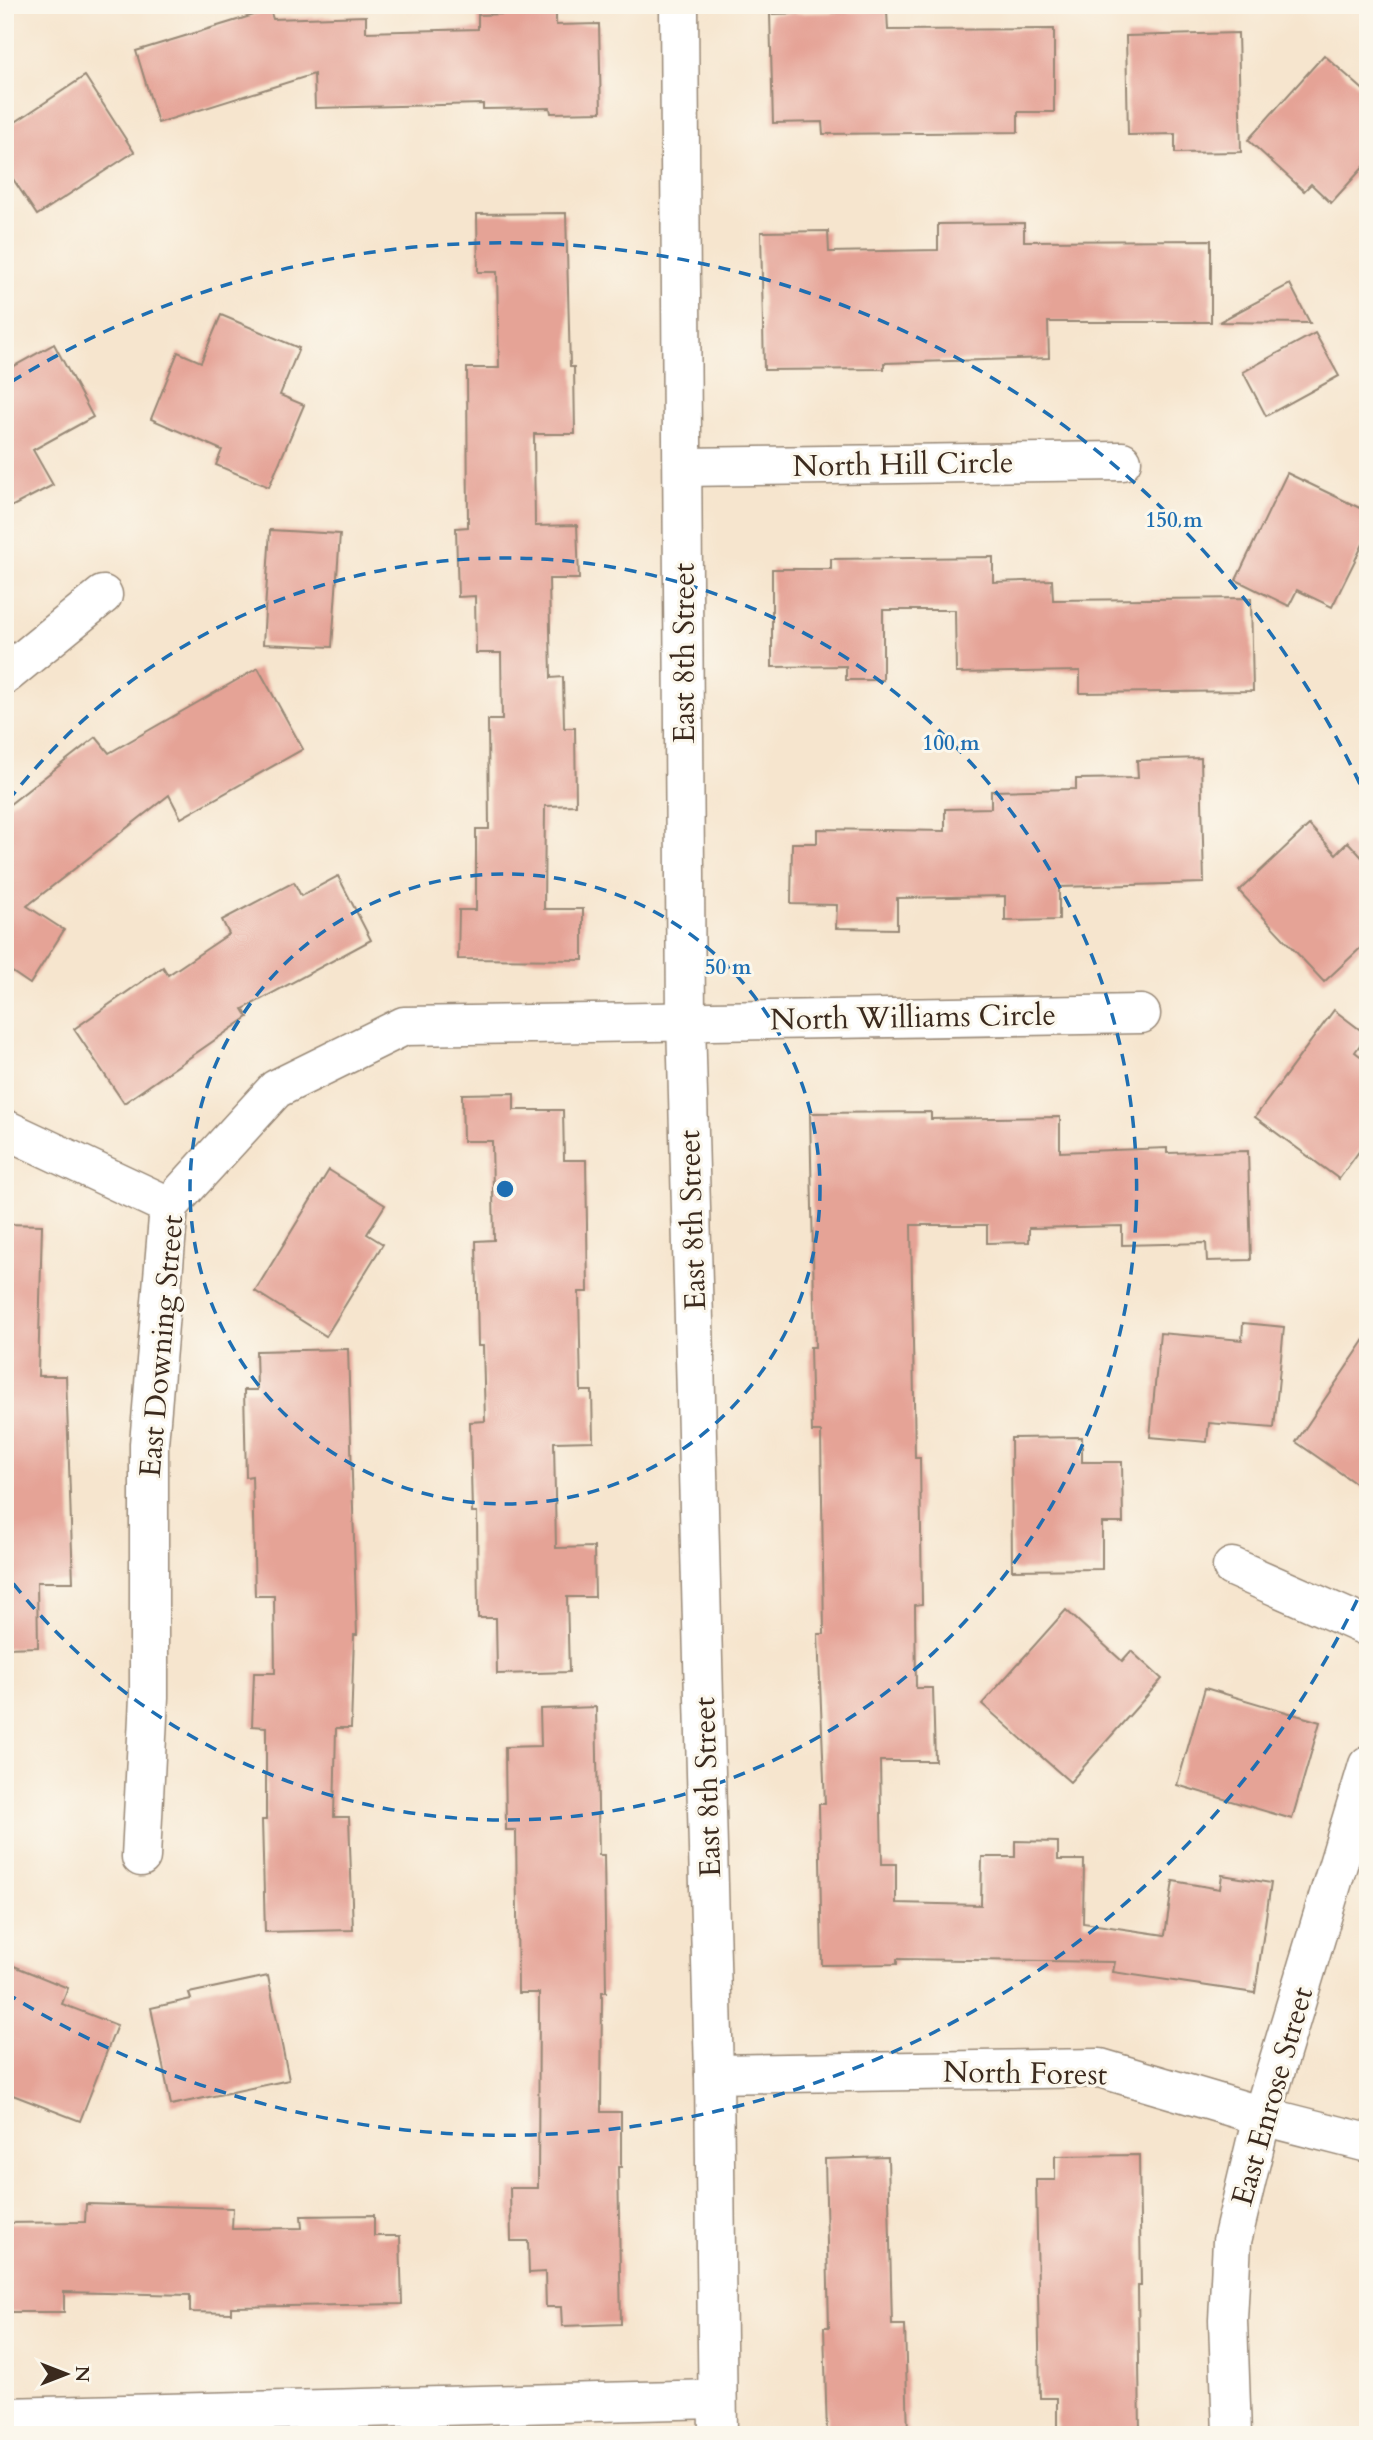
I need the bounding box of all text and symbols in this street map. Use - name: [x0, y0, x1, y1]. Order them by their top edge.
- street label: North Hill Circle: [792, 442, 1014, 487]
- text: 150 m: [1145, 506, 1203, 535]
- street label: East 8th Street: [664, 562, 705, 743]
- text: 100 m: [922, 729, 980, 758]
- text: 50 m: [705, 953, 752, 982]
- street label: North Williams Circle: [770, 995, 1056, 1040]
- street label: East 8th Street: [669, 1129, 716, 1311]
- centre of rings: [493, 1177, 517, 1201]
- street label: East Downing Street: [130, 1213, 193, 1479]
- street label: East 8th Street: [684, 1696, 731, 1878]
- street label: East Enrose Street: [1222, 1982, 1323, 2210]
- street label: North Forest: [943, 2052, 1108, 2095]
- north arrow: [32, 2338, 102, 2408]
- text: N: [69, 2366, 95, 2383]

